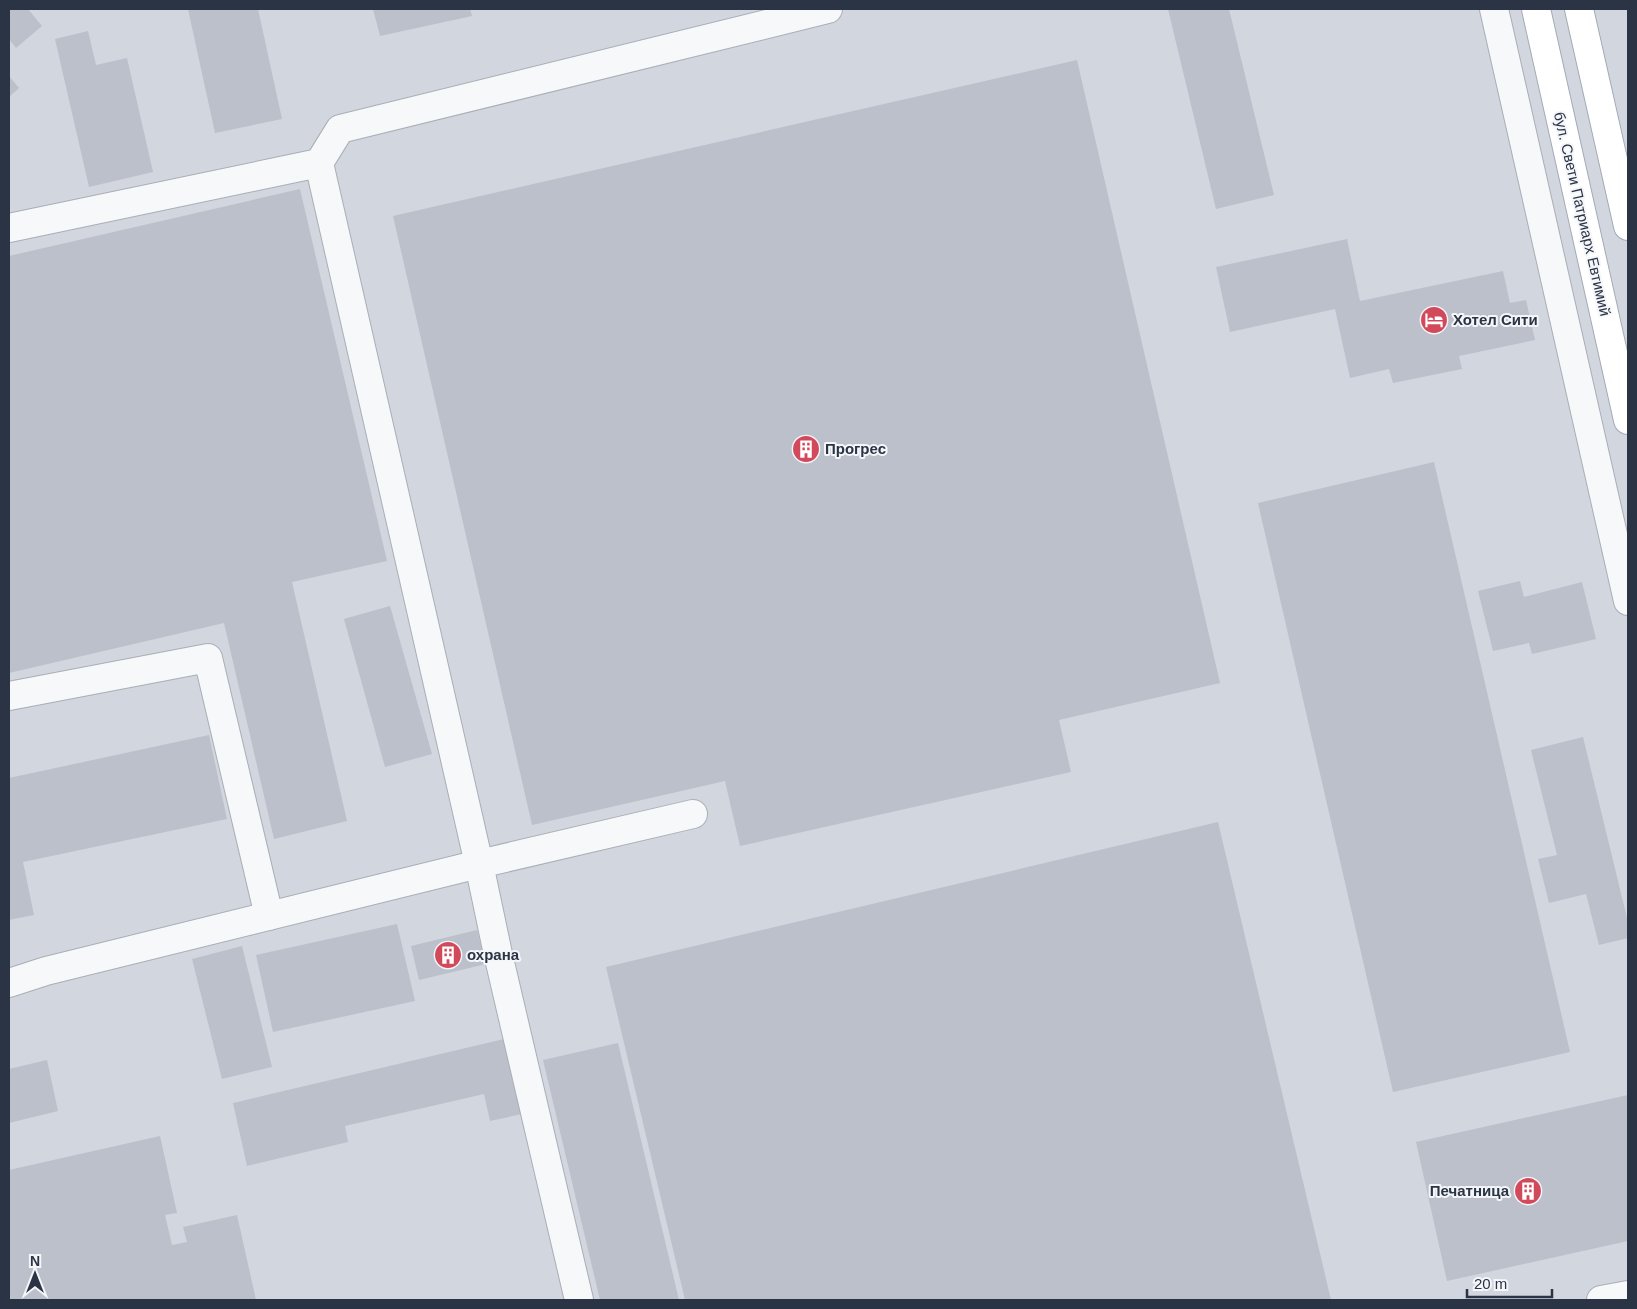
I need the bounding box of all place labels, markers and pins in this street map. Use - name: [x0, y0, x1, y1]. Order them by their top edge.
- hotel icon: Хотел Сити: [1419, 305, 1449, 335]
- place label: Хотел Сити: [1453, 311, 1538, 328]
- building icon: Прогрес: [791, 434, 821, 464]
- place label: Прогрес: [825, 440, 886, 457]
- building icon: охрана: [433, 940, 463, 970]
- place label: охрана: [467, 946, 520, 963]
- building icon: Печатница: [1513, 1176, 1543, 1206]
- place label: Печатница: [1430, 1182, 1510, 1199]

